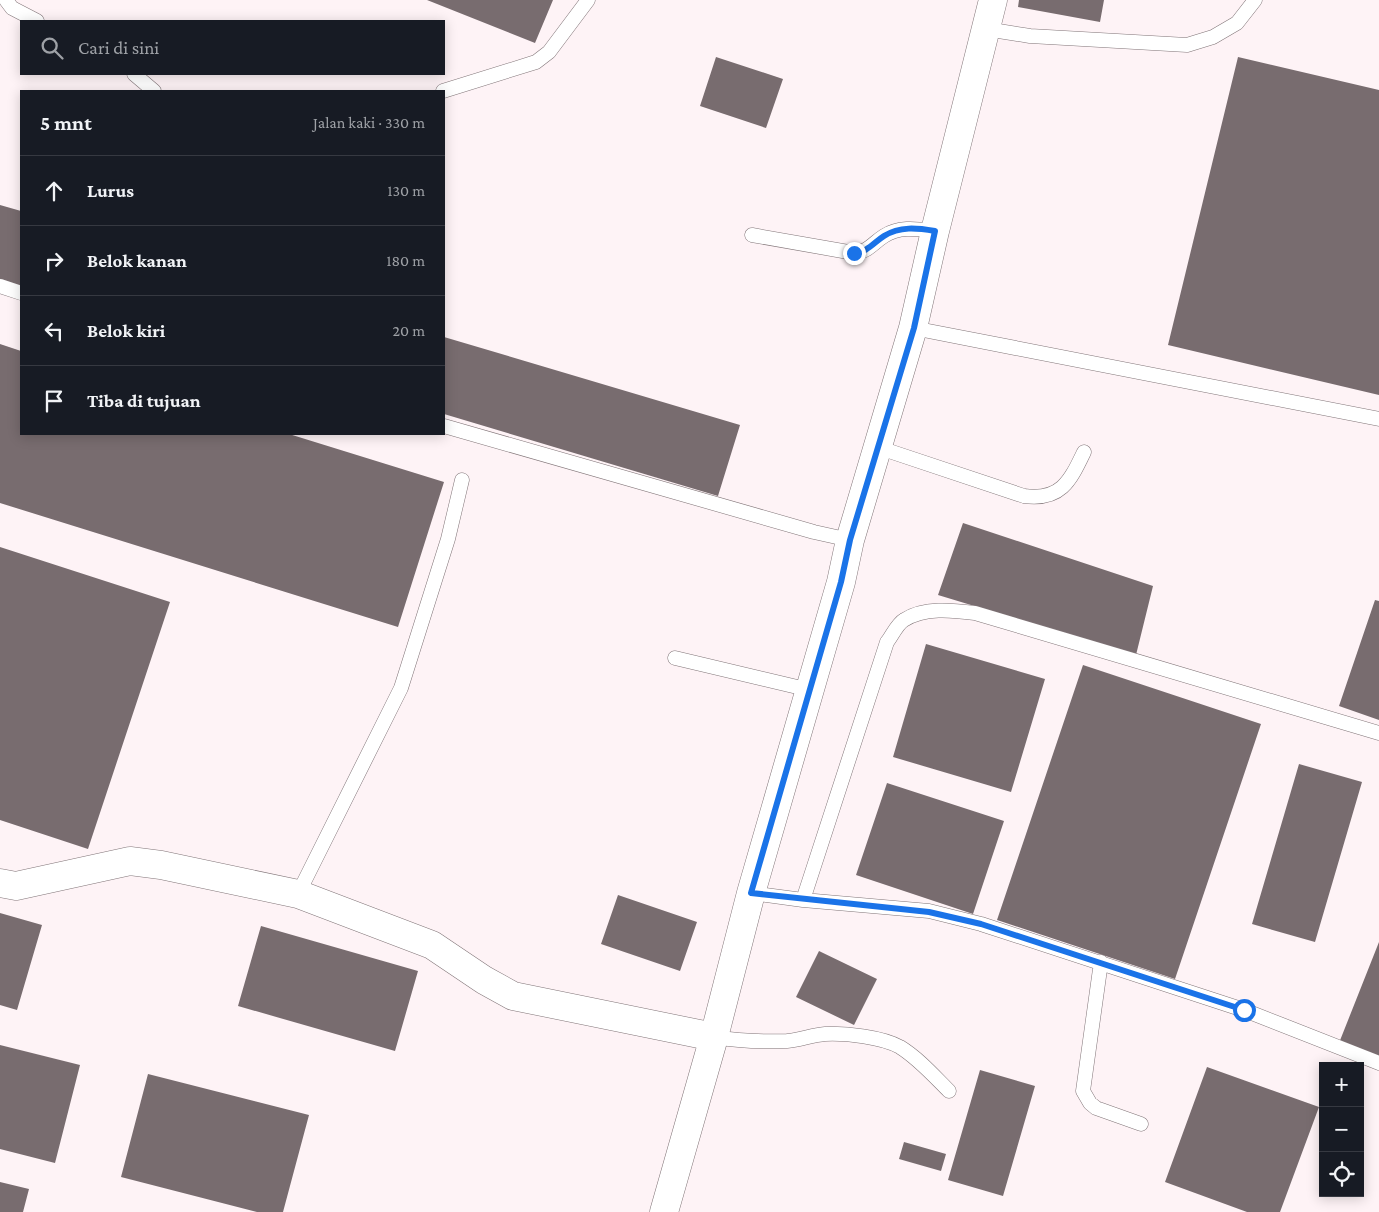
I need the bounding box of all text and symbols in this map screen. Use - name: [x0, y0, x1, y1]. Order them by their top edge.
- search box: [20, 20, 445, 75]
- icon: search: [38, 34, 66, 62]
- text: Cari di sini: [78, 37, 159, 58]
- text: 5 mnt: [40, 111, 92, 135]
- text: Jalan kaki · 330 m: [313, 114, 425, 131]
- icon: ahead: [40, 177, 68, 205]
- text: Lurus: [87, 180, 134, 201]
- text: 130 m: [387, 182, 425, 199]
- route end: [843, 242, 866, 265]
- icon: right: [40, 247, 68, 275]
- text: Belok kanan: [87, 250, 187, 271]
- text: 180 m: [386, 252, 425, 269]
- icon: left: [40, 317, 68, 345]
- text: Belok kiri: [87, 320, 165, 341]
- text: 20 m: [392, 322, 425, 339]
- icon: arrive: [40, 387, 68, 415]
- text: Tiba di tujuan: [87, 390, 201, 411]
- route start: [1233, 999, 1256, 1022]
- map controls: [1319, 1062, 1364, 1197]
- button: +: [1319, 1062, 1364, 1107]
- button: −: [1319, 1107, 1364, 1152]
- button: locate: [1319, 1152, 1364, 1197]

